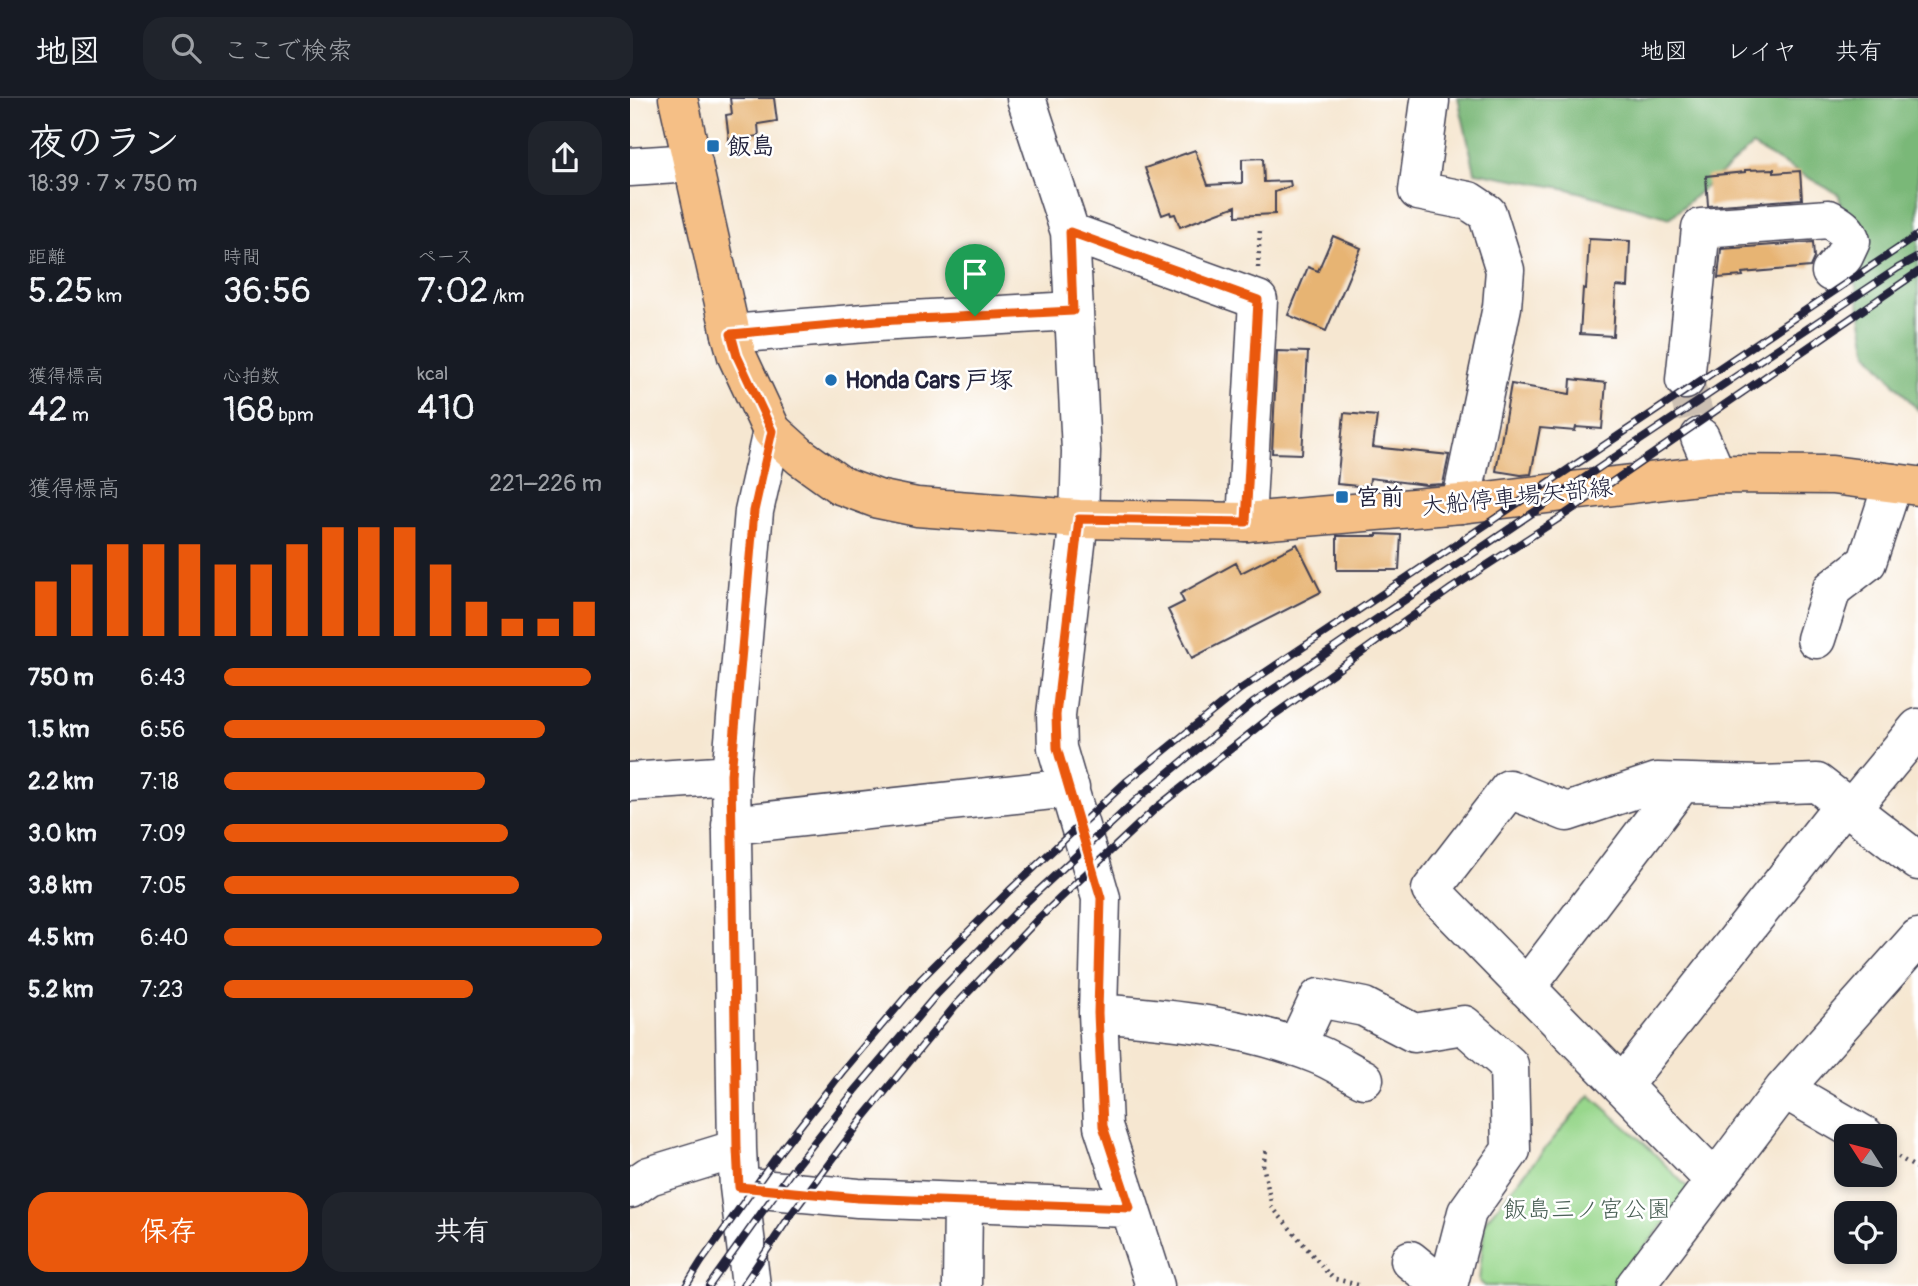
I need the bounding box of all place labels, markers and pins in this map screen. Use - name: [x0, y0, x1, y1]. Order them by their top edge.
- place label: 飯島: [727, 132, 775, 161]
- marker: 飯島: [705, 138, 721, 154]
- pin: [945, 244, 1005, 316]
- place label: Honda Cars 戸塚: [845, 366, 1013, 395]
- marker: Honda Cars 戸塚: [823, 372, 839, 388]
- place label: 宮前: [1356, 483, 1404, 512]
- marker: 宮前: [1334, 489, 1350, 505]

